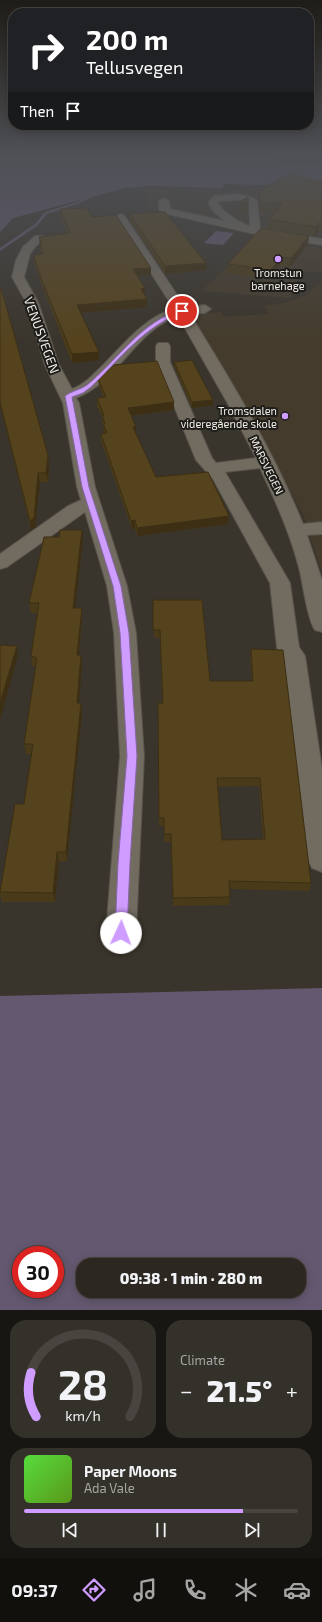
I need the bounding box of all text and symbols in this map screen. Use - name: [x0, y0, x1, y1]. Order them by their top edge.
- text: 200 m: [86, 22, 168, 56]
- icon: right: [20, 24, 72, 76]
- text: Tellusvegen: [86, 56, 183, 78]
- icon: arrive: [62, 100, 84, 122]
- text: Then: [20, 102, 54, 120]
- marker: Tromstun barnehage: [273, 254, 283, 264]
- place label: Tromstun barnehage: [251, 266, 305, 292]
- pin: [165, 294, 199, 328]
- street label: VENUSVEGEN: [21, 295, 63, 375]
- icon: arrive: [171, 300, 193, 322]
- place label: Tromsdalen videregående skole: [181, 404, 277, 430]
- marker: Tromsdalen videregående skole: [280, 411, 290, 421]
- street label: MARSVEGEN: [247, 434, 287, 496]
- position arrow: [100, 912, 142, 954]
- speed limit sign: 30: [12, 1246, 64, 1298]
- text: 09:38 · 1 min · 280 m: [120, 1269, 262, 1287]
- text: Climate: [180, 1352, 225, 1368]
- text: 28: [58, 1358, 108, 1408]
- text: 21.5°: [207, 1372, 272, 1408]
- text: −: [180, 1377, 193, 1403]
- text: +: [286, 1377, 298, 1403]
- text: km/h: [65, 1407, 101, 1424]
- text: Paper Moons: [84, 1462, 177, 1480]
- text: Ada Vale: [84, 1480, 135, 1496]
- icon: previous: [59, 1519, 81, 1541]
- icon: pause: [150, 1519, 172, 1541]
- icon: next: [241, 1519, 263, 1541]
- icon: directions: [80, 1576, 108, 1604]
- icon: music: [131, 1576, 159, 1604]
- icon: phone: [181, 1576, 209, 1604]
- icon: climate: [232, 1576, 260, 1604]
- icon: car: [283, 1576, 311, 1604]
- text: 09:37: [11, 1579, 58, 1601]

